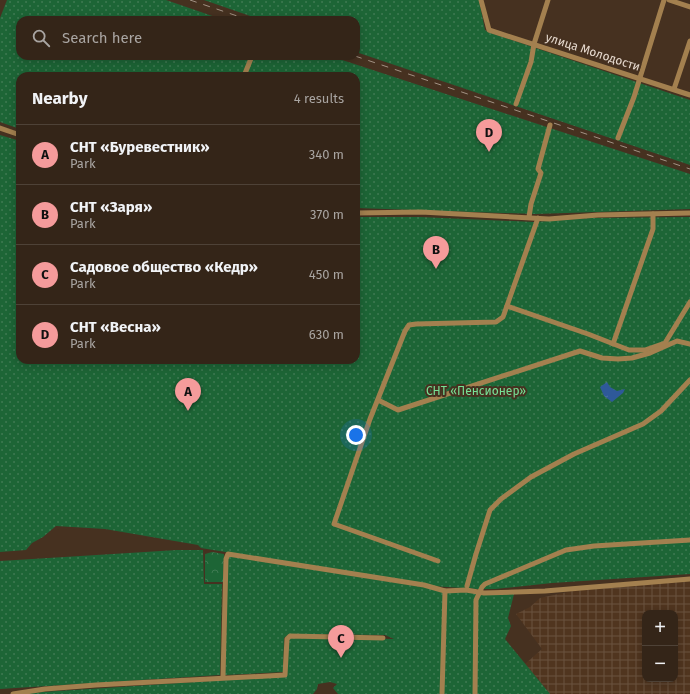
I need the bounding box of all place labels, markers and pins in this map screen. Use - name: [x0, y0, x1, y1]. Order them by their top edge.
- pin: D: [476, 119, 502, 152]
- pin: B: [423, 236, 449, 269]
- pin: A: [175, 378, 201, 411]
- pin: C: [328, 625, 354, 658]

